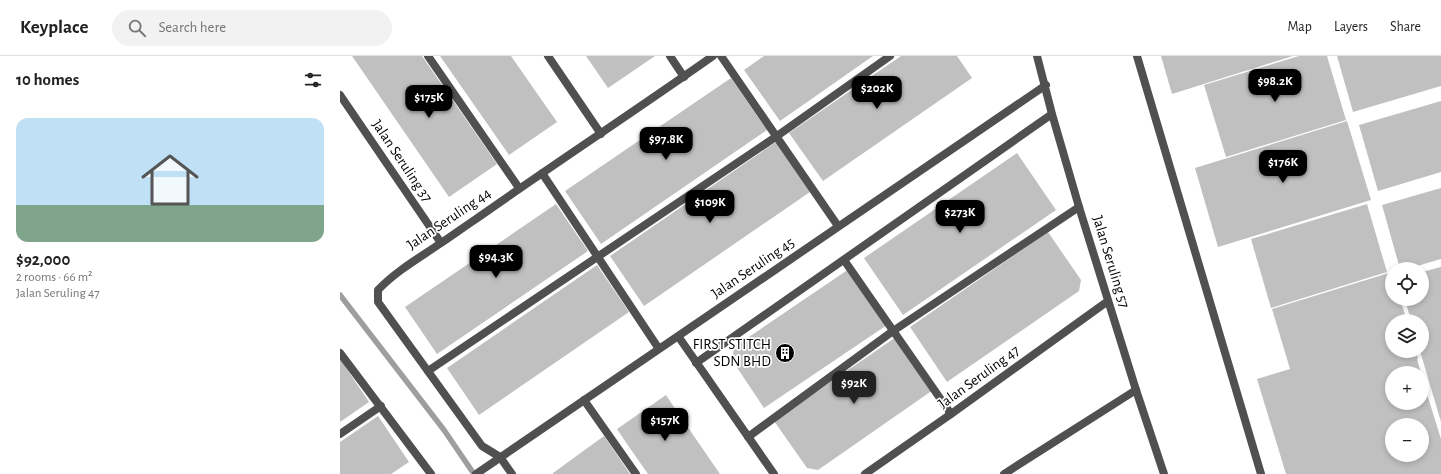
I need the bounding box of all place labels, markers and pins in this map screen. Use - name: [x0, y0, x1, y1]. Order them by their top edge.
- pin: $98.2K: [1242, 69, 1308, 103]
- pin: $202K: [849, 76, 905, 110]
- pin: $175K: [401, 85, 457, 119]
- pin: $97.8K: [633, 127, 699, 161]
- pin: $176K: [1255, 150, 1311, 184]
- pin: $109K: [682, 190, 738, 224]
- pin: $273K: [932, 200, 988, 234]
- pin: $94.3K: [463, 245, 529, 279]
- place label: FIRST STITCH SDN BHD: [693, 337, 771, 369]
- building icon: FIRST STITCH SDN BHD: [774, 342, 796, 364]
- pin: $92K: [830, 371, 878, 405]
- pin: $157K: [637, 408, 693, 442]

